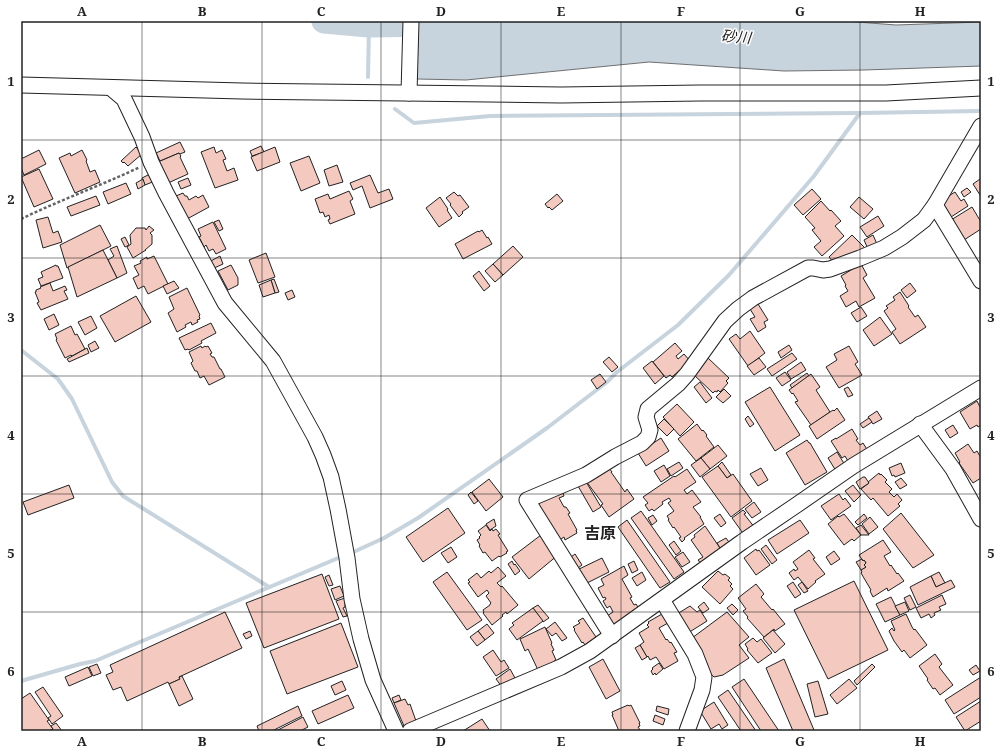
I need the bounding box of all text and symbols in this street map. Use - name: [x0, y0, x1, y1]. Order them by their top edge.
- text: A: [77, 2, 87, 20]
- text: B: [198, 2, 207, 20]
- text: C: [317, 2, 326, 20]
- text: D: [436, 2, 446, 20]
- text: E: [557, 2, 566, 20]
- text: F: [677, 2, 685, 20]
- text: G: [795, 2, 805, 20]
- text: H: [915, 2, 926, 20]
- water label: 砂川: [720, 25, 754, 47]
- text: 1: [7, 72, 15, 90]
- text: 1: [987, 72, 995, 90]
- text: 2: [7, 190, 15, 208]
- text: 2: [987, 190, 995, 208]
- text: 3: [7, 308, 15, 326]
- text: 3: [987, 308, 995, 326]
- text: 4: [7, 426, 15, 444]
- text: 4: [987, 426, 995, 444]
- district label: 吉原: [584, 522, 616, 544]
- text: 5: [7, 544, 15, 562]
- text: 5: [987, 544, 995, 562]
- text: 6: [7, 662, 15, 680]
- text: 6: [987, 662, 995, 680]
- text: A: [77, 732, 87, 750]
- text: B: [198, 732, 207, 750]
- text: C: [317, 732, 326, 750]
- text: D: [436, 732, 446, 750]
- text: E: [557, 732, 566, 750]
- text: F: [677, 732, 685, 750]
- text: G: [795, 732, 805, 750]
- text: H: [915, 732, 926, 750]

